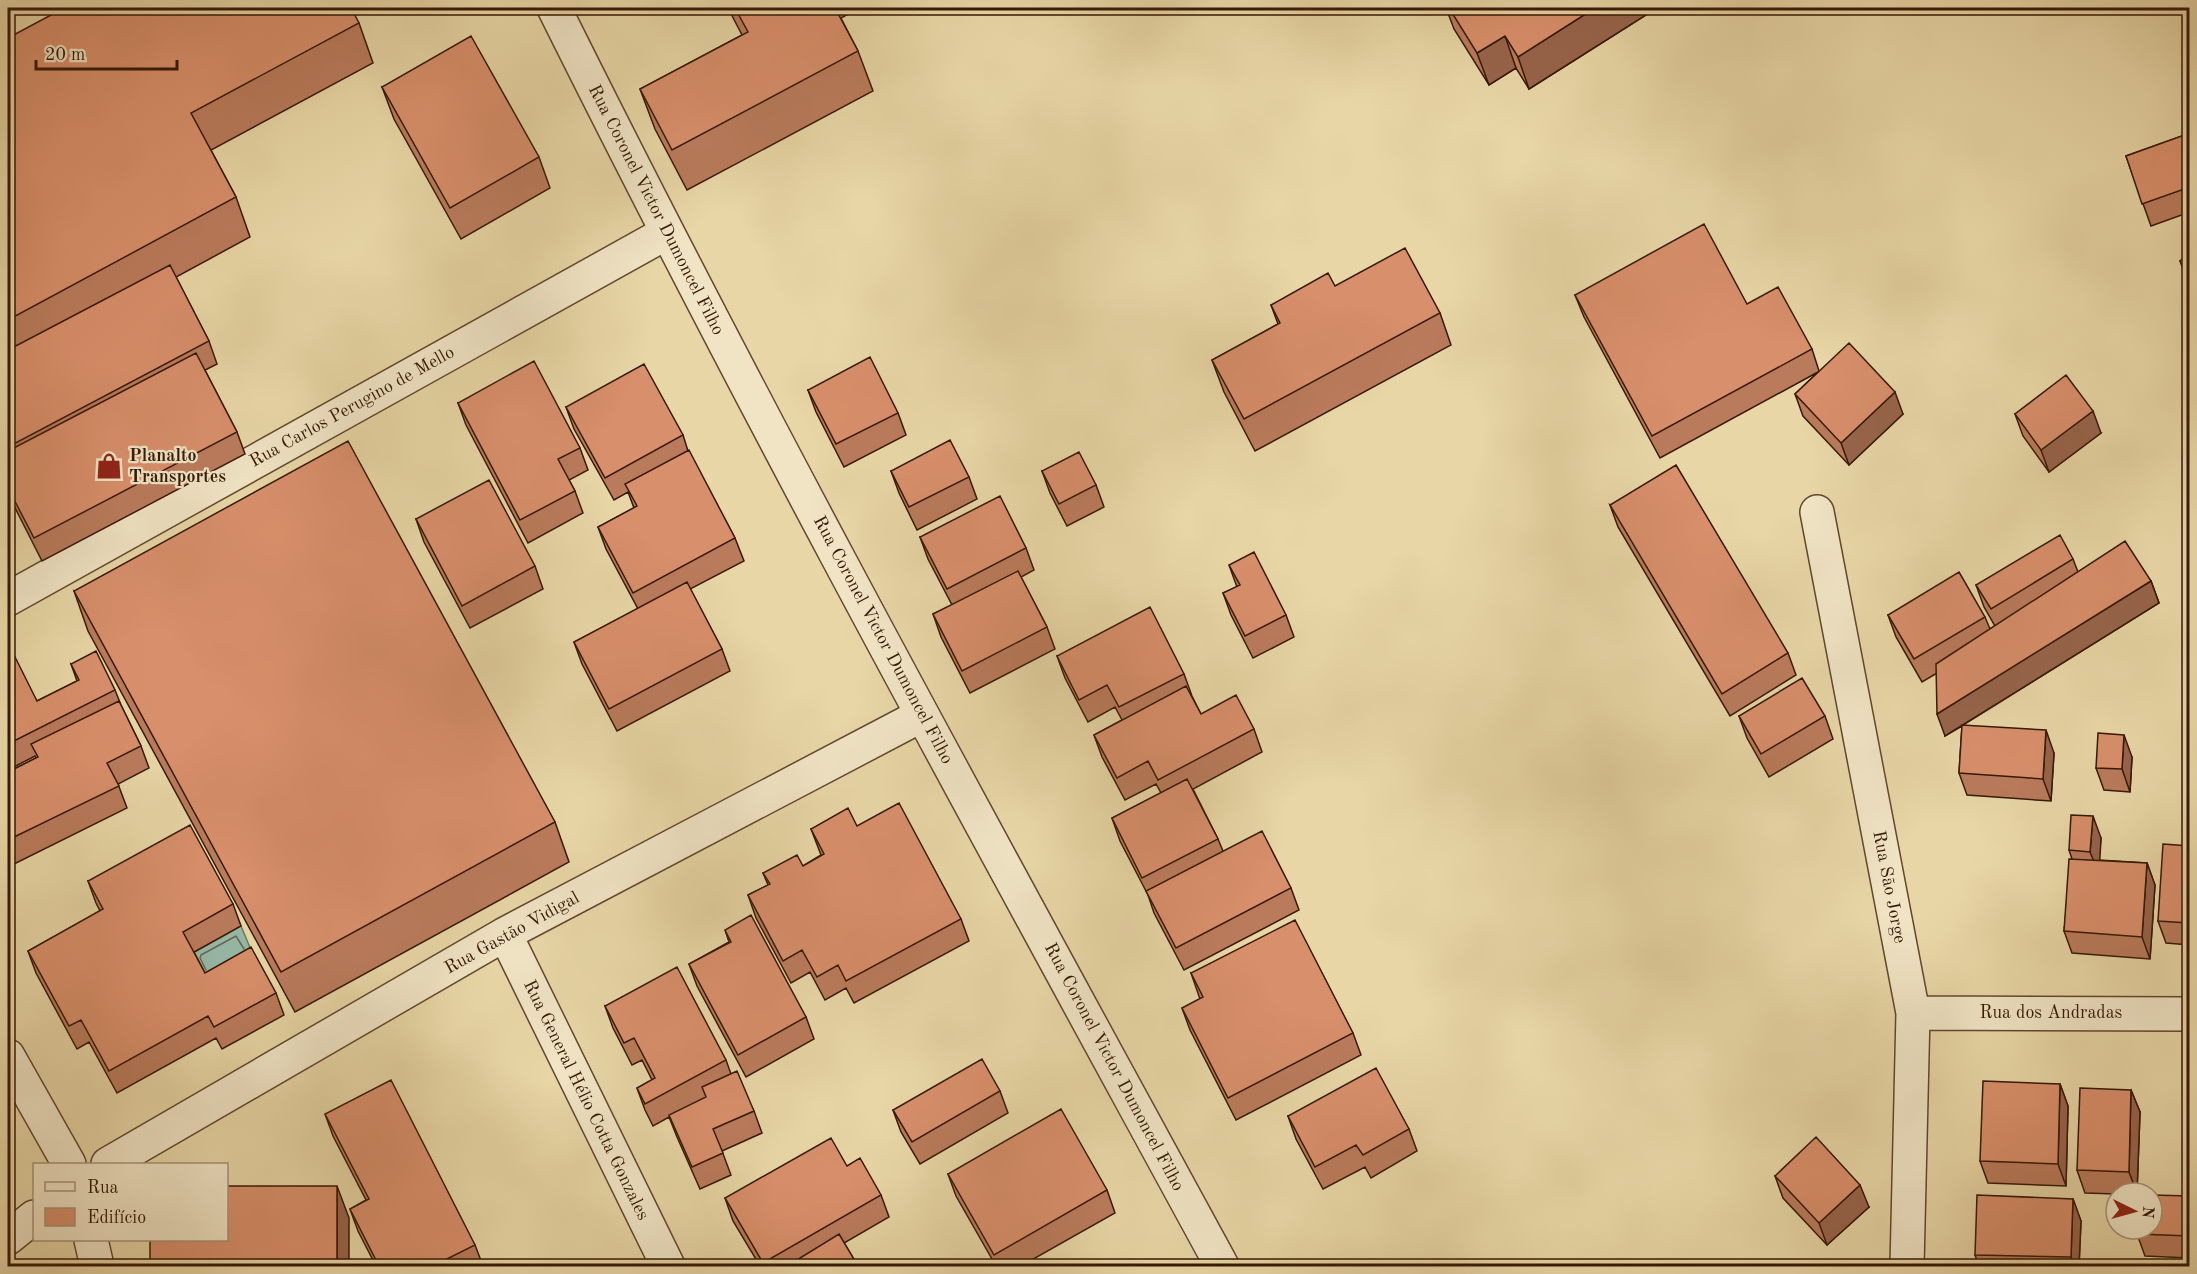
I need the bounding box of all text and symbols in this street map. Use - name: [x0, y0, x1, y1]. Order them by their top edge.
- scale bar: [36, 33, 177, 71]
- text: 20 m: [45, 46, 85, 64]
- street label: Rua Coronel Victor Dumoncel Filho: [585, 82, 727, 338]
- street label: Rua Carlos Perugino de Mello: [247, 343, 457, 471]
- place label: Planalto Transportes: [129, 447, 226, 486]
- shop icon: Planalto Transportes: [94, 451, 124, 481]
- street label: Rua Coronel Victor Dumoncel Filho: [810, 513, 956, 767]
- street label: Rua São Jorge: [1869, 829, 1909, 945]
- street label: Rua Gastão Vidigal: [442, 888, 582, 977]
- street label: Rua Coronel Victor Dumoncel Filho: [1041, 940, 1187, 1194]
- street label: Rua General Hélio Cotta Gonzales: [520, 977, 652, 1223]
- street label: Rua dos Andradas: [1980, 1004, 2123, 1022]
- legend: [33, 1163, 228, 1241]
- text: Rua: [87, 1179, 118, 1197]
- north arrow: [2104, 1181, 2164, 1241]
- text: N: [2138, 1205, 2155, 1220]
- text: Edifício: [87, 1209, 146, 1227]

